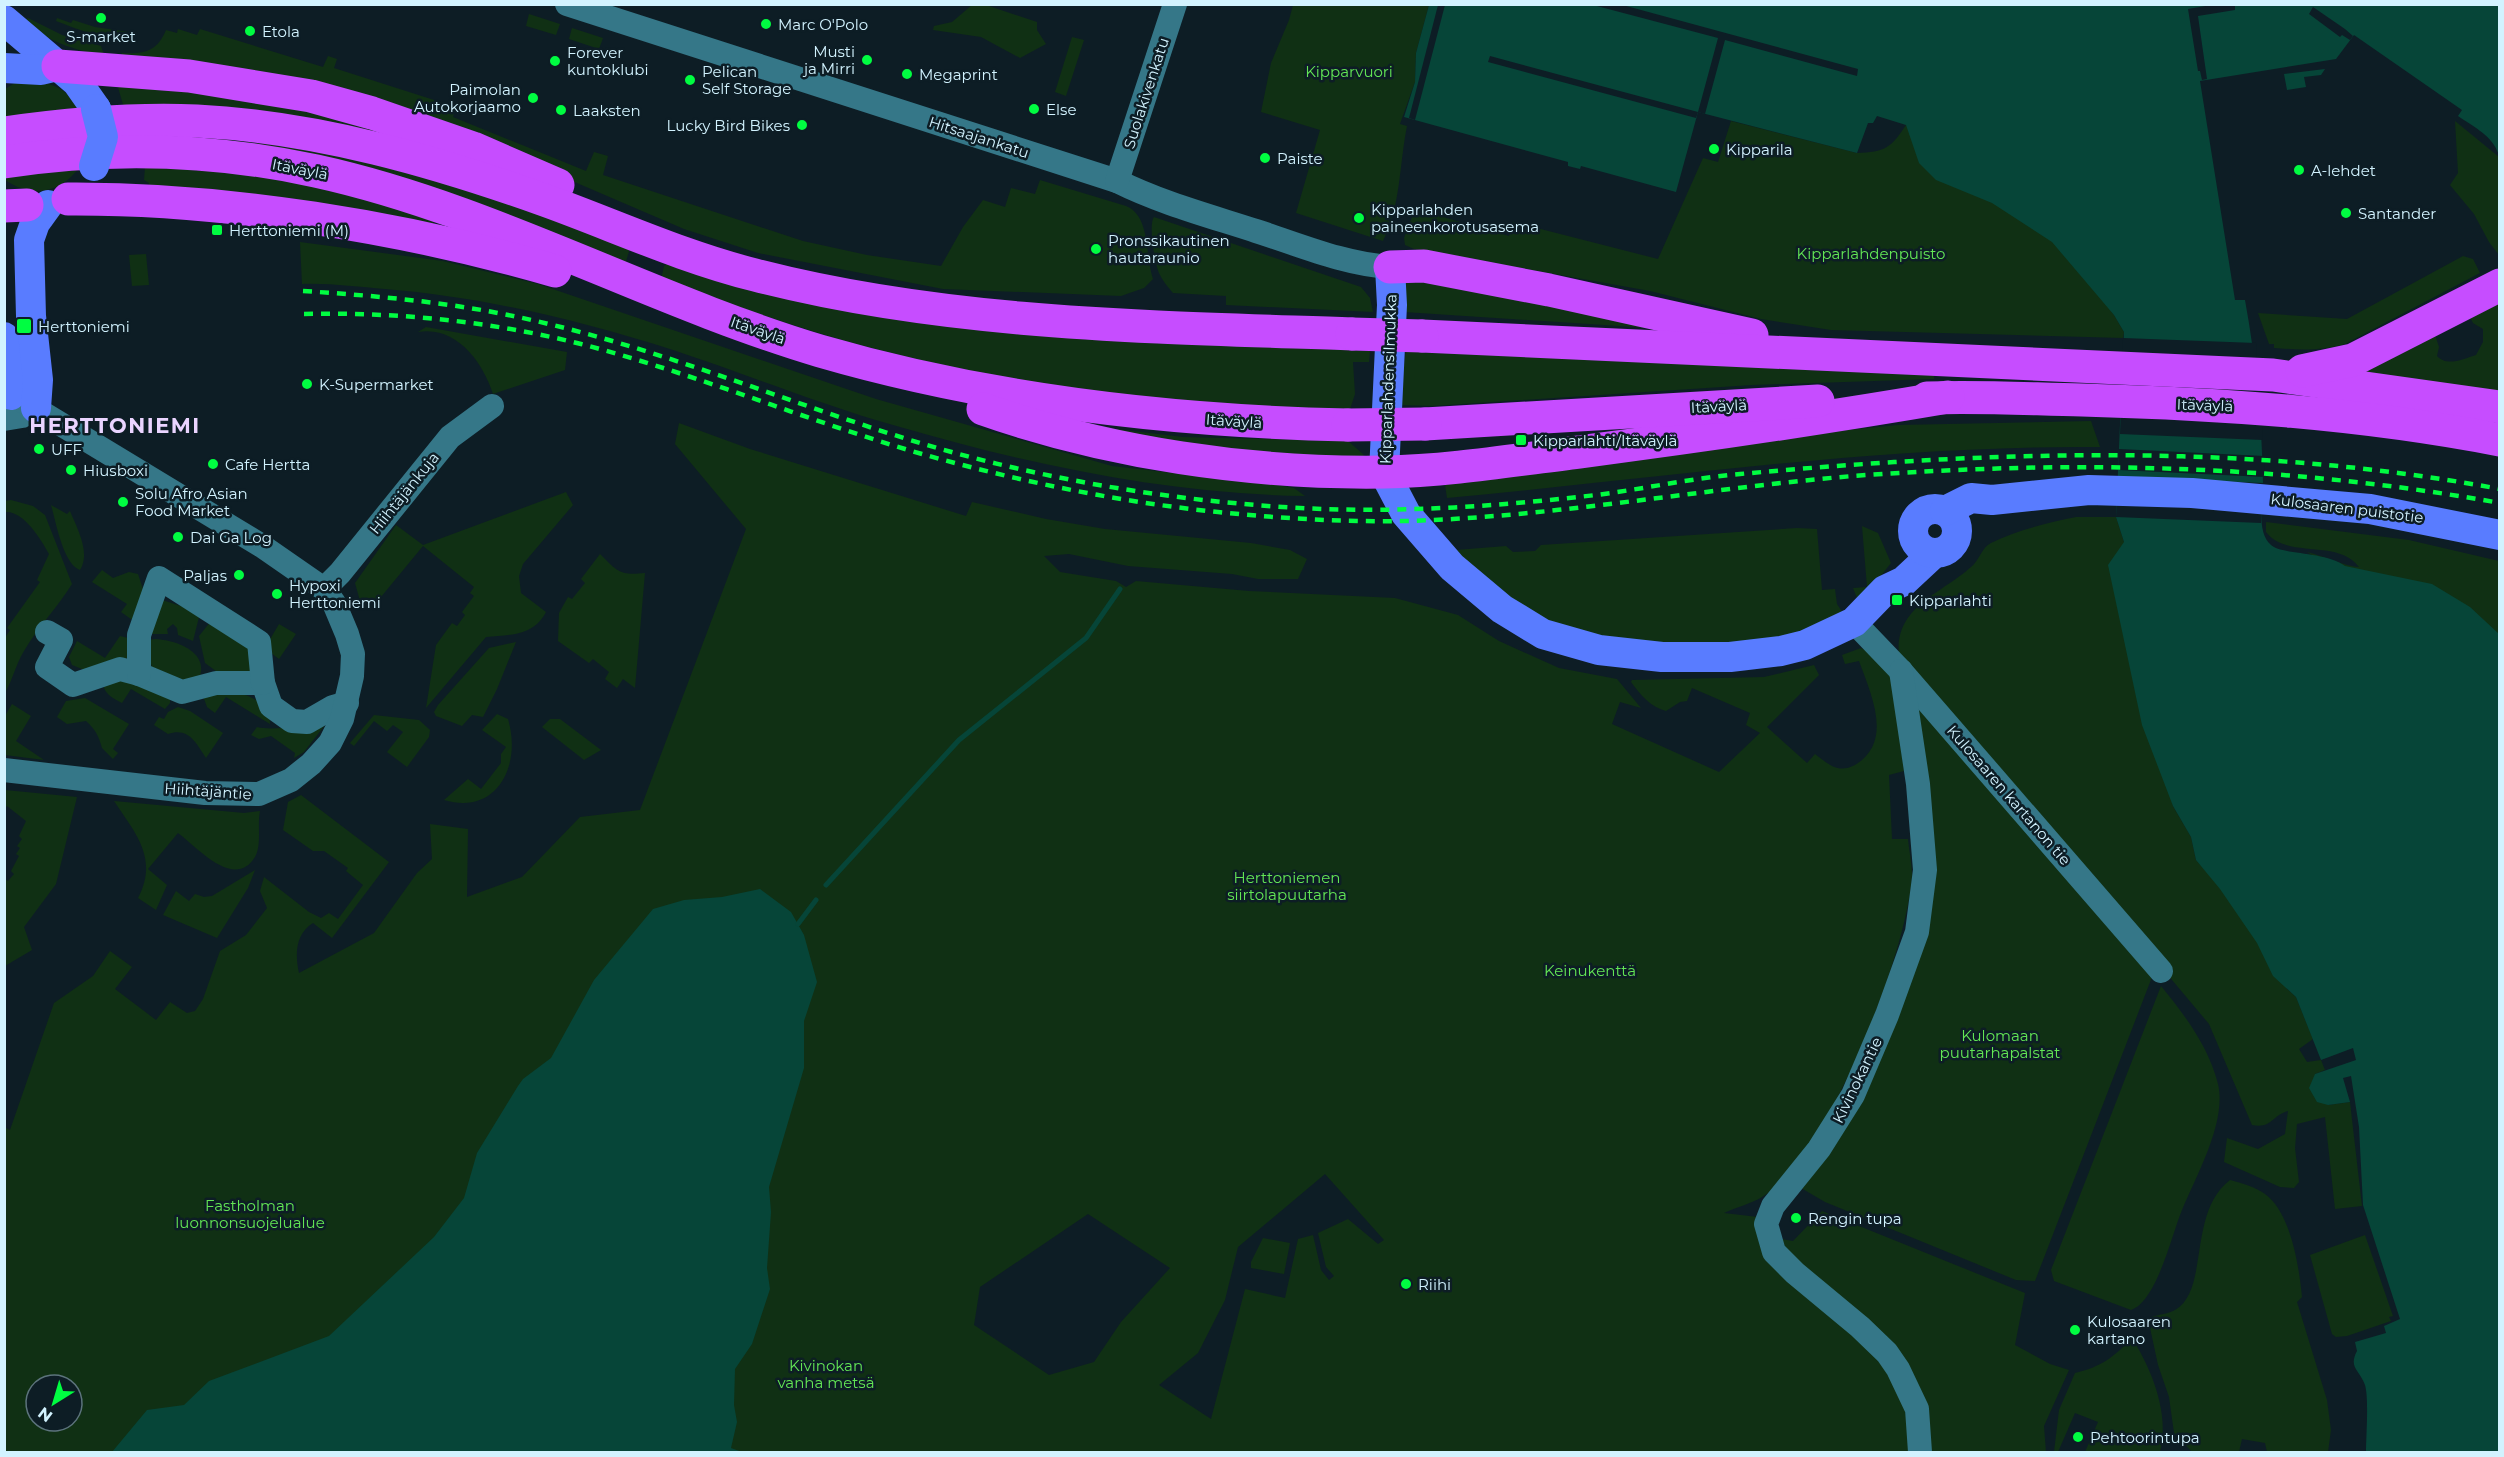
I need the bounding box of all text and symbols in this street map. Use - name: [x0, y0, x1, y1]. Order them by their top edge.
- marker: S-market: [94, 11, 108, 25]
- place label: Marc O'Polo: [778, 15, 868, 34]
- marker: Marc O'Polo: [759, 17, 773, 31]
- place label: Etola: [262, 22, 300, 41]
- marker: Etola: [243, 24, 257, 38]
- place label: S-market: [66, 27, 136, 46]
- street label: Suolakivenkatu: [1119, 35, 1173, 151]
- place label: Musti ja Mirri: [802, 42, 855, 78]
- place label: Forever kuntoklubi: [567, 43, 649, 79]
- marker: Musti ja Mirri: [860, 53, 874, 67]
- marker: Forever kuntoklubi: [548, 54, 562, 68]
- place label: Pelican Self Storage: [702, 62, 791, 98]
- park label: Kipparvuori: [1305, 62, 1393, 81]
- place label: Megaprint: [919, 65, 998, 84]
- marker: Megaprint: [900, 67, 914, 81]
- marker: Pelican Self Storage: [683, 73, 697, 87]
- place label: Paimolan Autokorjaamo: [414, 80, 521, 116]
- marker: Paimolan Autokorjaamo: [526, 91, 540, 105]
- place label: Else: [1046, 100, 1076, 119]
- place label: Laaksten: [573, 101, 641, 120]
- marker: Else: [1027, 102, 1041, 116]
- marker: Laaksten: [554, 103, 568, 117]
- street label: Hitsaajankatu: [927, 112, 1031, 162]
- place label: Lucky Bird Bikes: [667, 116, 790, 135]
- marker: Lucky Bird Bikes: [795, 118, 809, 132]
- place label: Kipparila: [1726, 140, 1793, 159]
- marker: Kipparila: [1707, 142, 1721, 156]
- place label: Paiste: [1277, 149, 1323, 168]
- marker: Paiste: [1258, 151, 1272, 165]
- street label: Itäväylä: [270, 154, 330, 184]
- place label: A-lehdet: [2311, 161, 2376, 180]
- marker: A-lehdet: [2292, 163, 2306, 177]
- place label: Kipparlahden paineenkorotusasema: [1371, 200, 1539, 236]
- place label: Santander: [2358, 204, 2436, 223]
- marker: Santander: [2339, 206, 2353, 220]
- marker: Kipparlahden paineenkorotusasema: [1352, 211, 1366, 225]
- place label: Herttoniemi (M): [229, 221, 349, 240]
- marker: Herttoniemi (M): [210, 223, 224, 237]
- place label: Pronssikautinen hautaraunio: [1108, 231, 1230, 267]
- marker: Pronssikautinen hautaraunio: [1089, 242, 1103, 256]
- park label: Kipparlahdenpuisto: [1797, 244, 1945, 263]
- street label: Kipparlahdensilmukka: [1376, 294, 1400, 464]
- street label: Itäväylä: [728, 312, 788, 348]
- marker: Herttoniemi: [15, 317, 33, 335]
- place label: Herttoniemi: [38, 317, 130, 336]
- place label: K-Supermarket: [319, 375, 434, 394]
- marker: K-Supermarket: [300, 377, 314, 391]
- street label: Itäväylä: [1690, 395, 1748, 417]
- street label: Itäväylä: [2176, 395, 2234, 415]
- street label: Itäväylä: [1205, 410, 1263, 432]
- district label: HERTTONIEMI: [29, 413, 201, 438]
- place label: Kipparlahti/Itäväylä: [1533, 431, 1677, 450]
- marker: Kipparlahti/Itäväylä: [1514, 433, 1528, 447]
- place label: UFF: [51, 440, 82, 459]
- marker: UFF: [32, 442, 46, 456]
- street label: Hiihtäjänkuja: [365, 448, 443, 538]
- place label: Cafe Hertta: [225, 455, 310, 474]
- marker: Cafe Hertta: [206, 457, 220, 471]
- place label: Hiusboxi: [83, 461, 148, 480]
- marker: Hiusboxi: [64, 463, 78, 477]
- place label: Solu Afro Asian Food Market: [135, 484, 248, 520]
- street label: Kulosaaren puistotie: [2269, 489, 2425, 527]
- marker: Solu Afro Asian Food Market: [116, 495, 130, 509]
- place label: Dai Ga Log: [190, 528, 272, 547]
- marker: Dai Ga Log: [171, 530, 185, 544]
- place label: Paljas: [183, 566, 227, 585]
- marker: Paljas: [232, 568, 246, 582]
- place label: Hypoxi Herttoniemi: [289, 576, 381, 612]
- marker: Hypoxi Herttoniemi: [270, 587, 284, 601]
- place label: Kipparlahti: [1909, 591, 1992, 610]
- marker: Kipparlahti: [1890, 593, 1904, 607]
- street label: Kulosaaren kartanon tie: [1943, 721, 2075, 869]
- street label: Hiihtäjäntie: [164, 778, 252, 804]
- park label: Herttoniemen siirtolapuutarha: [1227, 868, 1347, 904]
- park label: Keinukenttä: [1544, 961, 1636, 980]
- park label: Kulomaan puutarhapalstat: [1940, 1026, 2060, 1062]
- street label: Kivinokantie: [1828, 1034, 1886, 1126]
- park label: Fastholman luonnonsuojelualue: [175, 1196, 325, 1232]
- place label: Rengin tupa: [1808, 1209, 1902, 1228]
- marker: Rengin tupa: [1789, 1211, 1803, 1225]
- place label: Riihi: [1418, 1275, 1451, 1294]
- marker: Riihi: [1399, 1277, 1413, 1291]
- place label: Kulosaaren kartano: [2087, 1312, 2171, 1348]
- marker: Kulosaaren kartano: [2068, 1323, 2082, 1337]
- park label: Kivinokan vanha metsä: [778, 1356, 874, 1392]
- north arrow: [24, 1373, 84, 1433]
- text: N: [34, 1403, 56, 1426]
- place label: Pehtoorintupa: [2090, 1428, 2200, 1447]
- marker: Pehtoorintupa: [2071, 1430, 2085, 1444]

